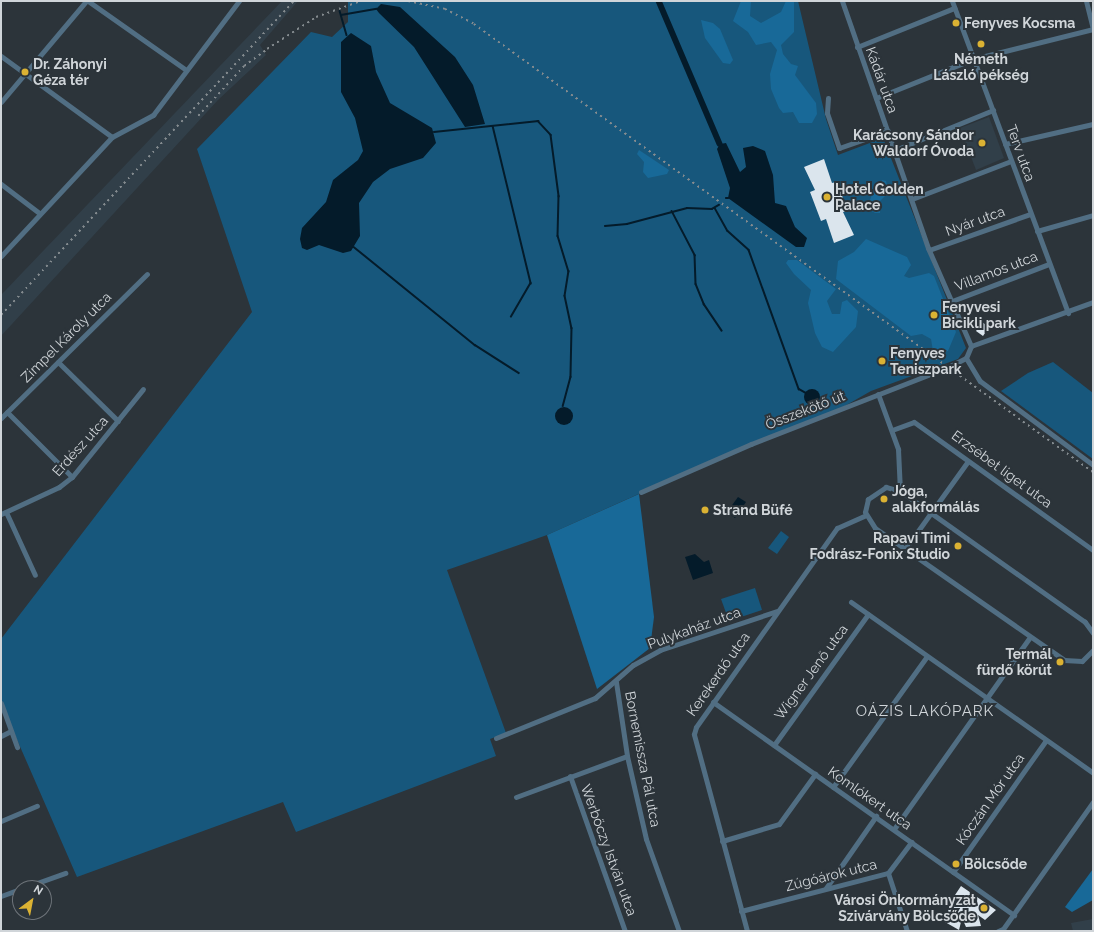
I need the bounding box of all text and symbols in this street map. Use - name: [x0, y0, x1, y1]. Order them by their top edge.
- place label: Fenyves Kocsma: [964, 15, 1075, 31]
- marker: Fenyves Kocsma: [951, 18, 961, 28]
- marker: Németh László pékség: [976, 39, 986, 49]
- street label: Kádár utca: [862, 44, 902, 116]
- place label: Németh László pékség: [933, 51, 1029, 84]
- place label: Dr. Záhonyi Géza tér: [33, 56, 107, 88]
- marker: Dr. Záhonyi Géza tér: [20, 67, 30, 77]
- street label: Terv utca: [1003, 122, 1039, 184]
- place label: Karácsony Sándor Waldorf Óvoda: [853, 127, 974, 160]
- marker: Karácsony Sándor Waldorf Óvoda: [977, 138, 987, 148]
- place label: Hotel Golden Palace: [835, 181, 924, 214]
- marker: Hotel Golden Palace: [822, 192, 832, 202]
- street label: Nyár utca: [943, 202, 1007, 240]
- street label: Villamos utca: [952, 247, 1040, 295]
- street label: Zimpel Károly utca: [17, 288, 115, 386]
- place label: Fenyvesi Bicikli park: [942, 299, 1016, 332]
- marker: Fenyvesi Bicikli park: [929, 310, 939, 320]
- place label: Fenyves Teniszpark: [890, 345, 962, 378]
- marker: Fenyves Teniszpark: [877, 356, 887, 366]
- street label: Összekötő út: [763, 387, 847, 433]
- street label: Erdész utca: [48, 412, 112, 480]
- street label: Erzsébet liget utca: [948, 427, 1056, 511]
- place label: Jóga, alakformálás: [892, 483, 980, 516]
- marker: Jóga, alakformálás: [879, 494, 889, 504]
- place label: Strand Büfé: [713, 502, 793, 518]
- marker: Strand Büfé: [700, 505, 710, 515]
- place label: Rapavi Timi Fodrász-Fonix Studio: [809, 530, 950, 562]
- marker: Rapavi Timi Fodrász-Fonix Studio: [953, 541, 963, 551]
- street label: Pulykaház utca: [645, 603, 743, 653]
- street label: Wigner Jenő utca: [771, 621, 851, 723]
- street label: Kerekerdő utca: [683, 629, 753, 719]
- place label: Termál fürdő körút: [977, 646, 1052, 678]
- marker: Termál fürdő körút: [1055, 657, 1065, 667]
- street label: Bornemissza Pál utca: [622, 690, 664, 828]
- district label: OÁZIS LAKÓPARK: [856, 703, 994, 721]
- street label: Kóczán Mór utca: [952, 750, 1028, 848]
- street label: Komlókert utca: [825, 763, 915, 833]
- street label: Werbőczy István utca: [577, 782, 641, 918]
- street label: Zúgóárok utca: [783, 856, 879, 894]
- place label: Bölcsőde: [964, 856, 1027, 872]
- marker: Bölcsőde: [951, 859, 961, 869]
- north arrow: [12, 880, 52, 920]
- text: N: [31, 883, 45, 898]
- place label: Városi Önkormányzat Szivárvány Bölcsőde: [834, 892, 976, 924]
- marker: Városi Önkormányzat Szivárvány Bölcsőde: [979, 903, 989, 913]

